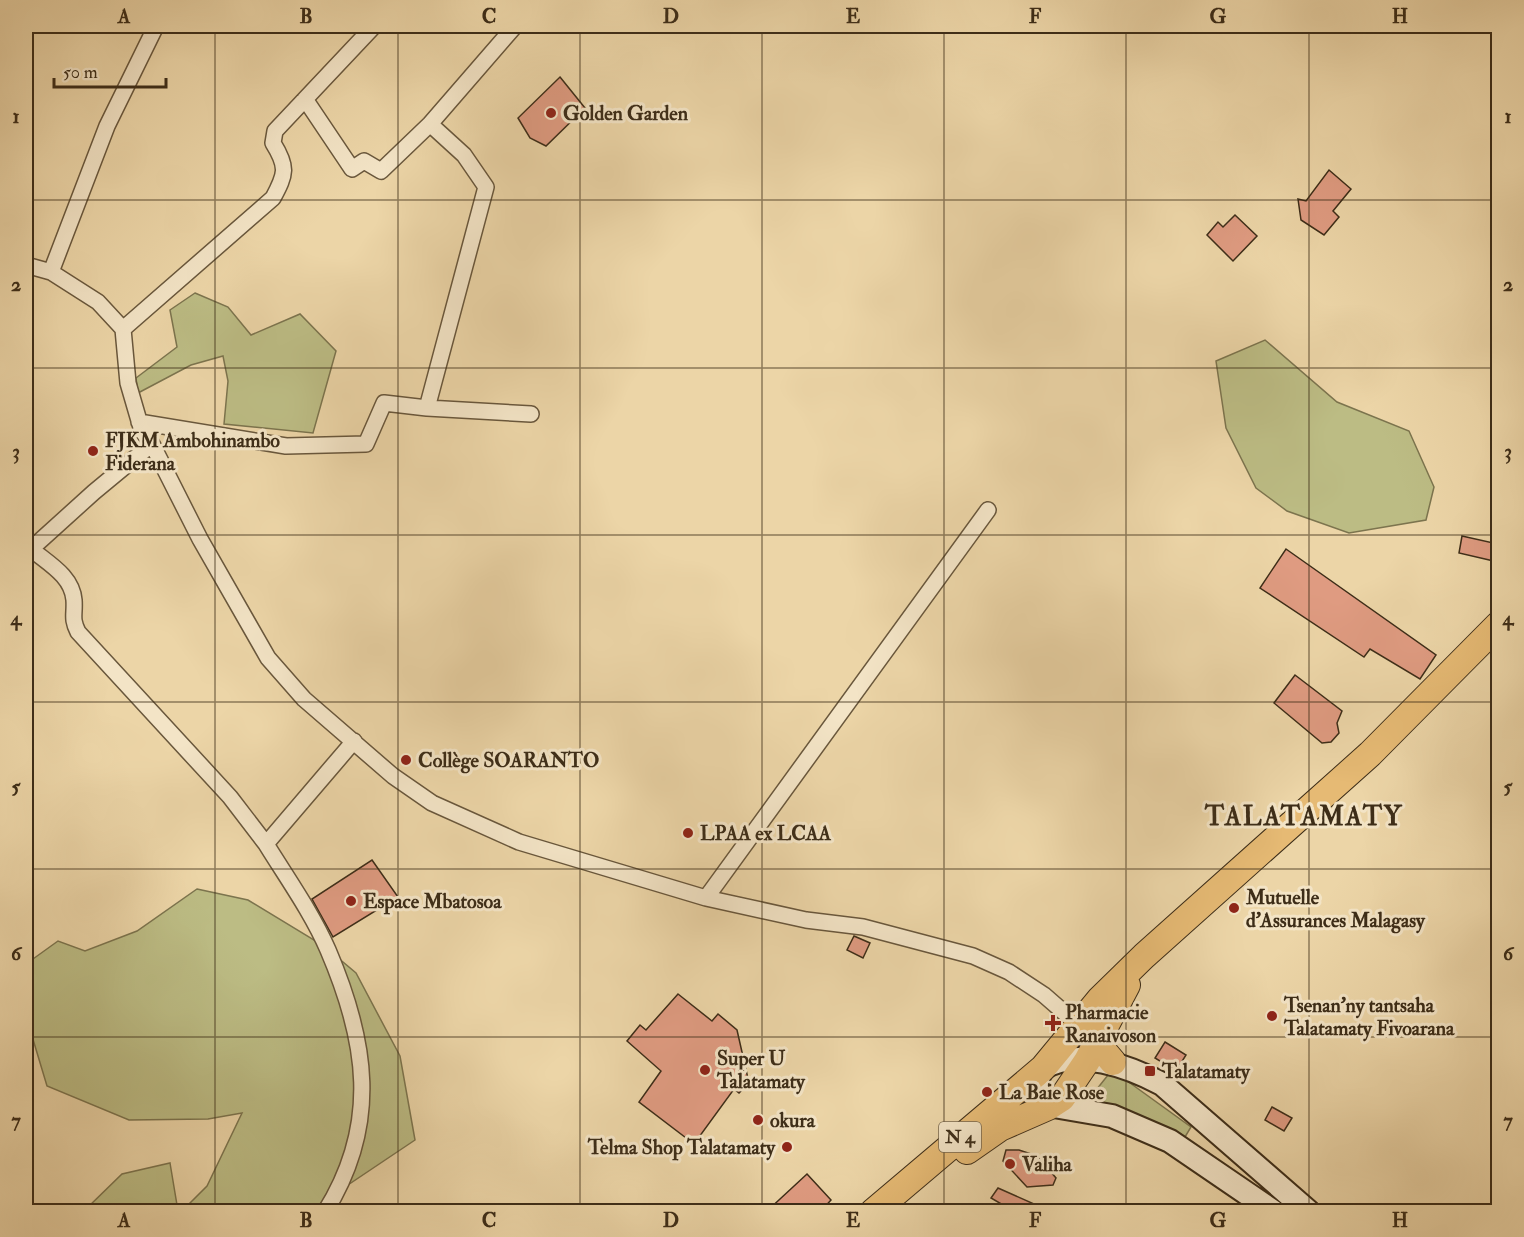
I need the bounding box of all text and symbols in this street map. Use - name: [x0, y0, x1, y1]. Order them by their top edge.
- text: A: [117, 4, 131, 29]
- text: B: [299, 4, 313, 29]
- text: C: [482, 4, 496, 29]
- text: D: [663, 4, 679, 29]
- text: E: [846, 4, 861, 29]
- text: F: [1029, 4, 1042, 29]
- text: G: [1210, 4, 1227, 29]
- text: H: [1392, 4, 1408, 29]
- scale bar: [54, 51, 166, 89]
- text: 50 m: [63, 61, 98, 84]
- place label: Golden Garden: [563, 101, 689, 126]
- text: 1: [12, 104, 20, 129]
- text: 1: [1504, 104, 1512, 129]
- marker: Golden Garden: [544, 106, 558, 120]
- text: 2: [11, 272, 21, 297]
- text: 2: [1503, 272, 1513, 297]
- place label: FJKM Ambohinambo Fiderana: [105, 428, 280, 476]
- text: 3: [12, 439, 20, 464]
- text: 3: [1504, 439, 1512, 464]
- marker: FJKM Ambohinambo Fiderana: [86, 444, 100, 458]
- text: 4: [10, 606, 23, 631]
- text: 4: [1502, 606, 1515, 631]
- place label: Collège SOARANTO: [418, 748, 599, 774]
- marker: Collège SOARANTO: [399, 753, 413, 767]
- text: 5: [12, 774, 22, 799]
- text: 5: [1504, 774, 1514, 799]
- district label: TALATAMATY: [1204, 801, 1403, 833]
- place label: LPAA ex LCAA: [700, 821, 831, 846]
- marker: LPAA ex LCAA: [681, 826, 695, 840]
- place label: Mutuelle d'Assurances Malagasy: [1245, 885, 1426, 934]
- place label: Espace Mbatosoa: [363, 889, 502, 915]
- marker: Espace Mbatosoa: [344, 894, 358, 908]
- marker: Mutuelle d'Assurances Malagasy: [1227, 901, 1241, 915]
- text: 6: [11, 941, 23, 966]
- text: 6: [1503, 941, 1515, 966]
- place label: Tsenan'ny tantsaha Talatamaty Fivoarana: [1283, 993, 1455, 1042]
- place label: Pharmacie Ranaivoson: [1065, 1000, 1157, 1048]
- marker: Tsenan'ny tantsaha Talatamaty Fivoarana: [1265, 1009, 1279, 1023]
- marker: Pharmacie Ranaivoson: [1046, 1016, 1060, 1030]
- place label: Super U Talatamaty: [716, 1046, 806, 1095]
- place label: Talatamaty: [1161, 1059, 1251, 1085]
- marker: Super U Talatamaty: [698, 1063, 712, 1077]
- marker: Talatamaty: [1143, 1064, 1157, 1078]
- place label: La Baie Rose: [999, 1080, 1105, 1105]
- marker: La Baie Rose: [980, 1085, 994, 1099]
- text: 7: [11, 1108, 21, 1133]
- place label: okura: [770, 1108, 816, 1133]
- text: 7: [1503, 1108, 1513, 1133]
- marker: okura: [751, 1113, 765, 1127]
- road number: N 4: [939, 1122, 981, 1152]
- place label: Telma Shop Talatamaty: [587, 1135, 776, 1161]
- marker: Telma Shop Talatamaty: [780, 1140, 794, 1154]
- place label: Valiha: [1021, 1152, 1073, 1177]
- marker: Valiha: [1003, 1157, 1017, 1171]
- text: A: [117, 1208, 131, 1233]
- text: B: [299, 1208, 313, 1233]
- text: C: [482, 1208, 496, 1233]
- text: D: [663, 1208, 679, 1233]
- text: E: [846, 1208, 861, 1233]
- text: F: [1029, 1208, 1042, 1233]
- text: G: [1210, 1208, 1227, 1233]
- text: H: [1392, 1208, 1408, 1233]

